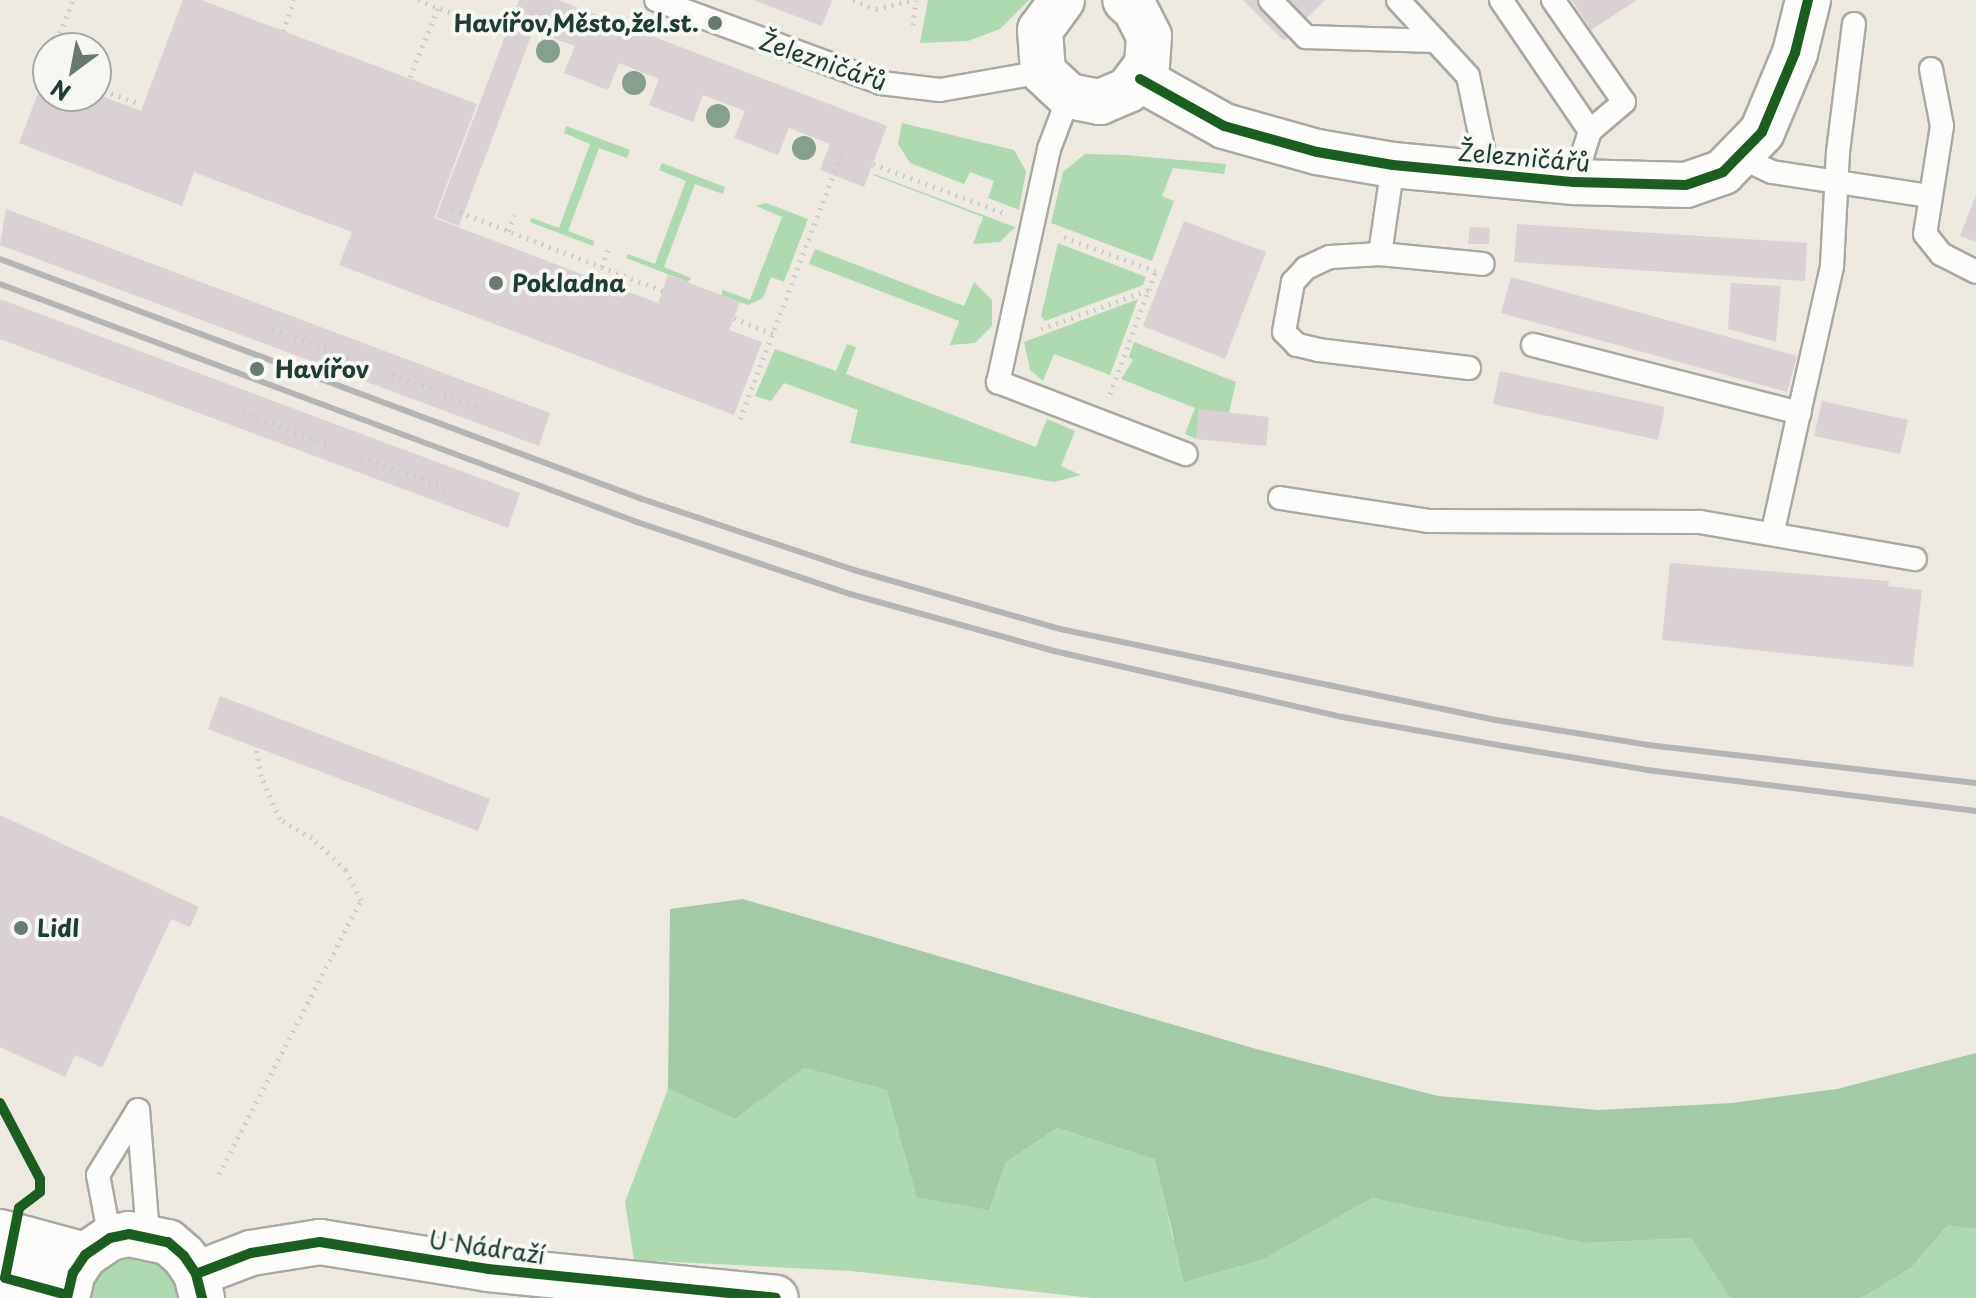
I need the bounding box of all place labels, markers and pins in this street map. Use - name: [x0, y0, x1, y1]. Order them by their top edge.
- place label: Havířov,Město,žel.st.: [454, 9, 699, 37]
- marker: Havířov,Město,žel.st.: [706, 14, 724, 32]
- place label: Pokladna: [512, 269, 626, 297]
- marker: Pokladna: [487, 274, 505, 292]
- place label: Havířov: [275, 355, 369, 383]
- marker: Havířov: [246, 358, 268, 380]
- place label: Lidl: [37, 914, 79, 942]
- marker: Lidl: [12, 919, 30, 937]

